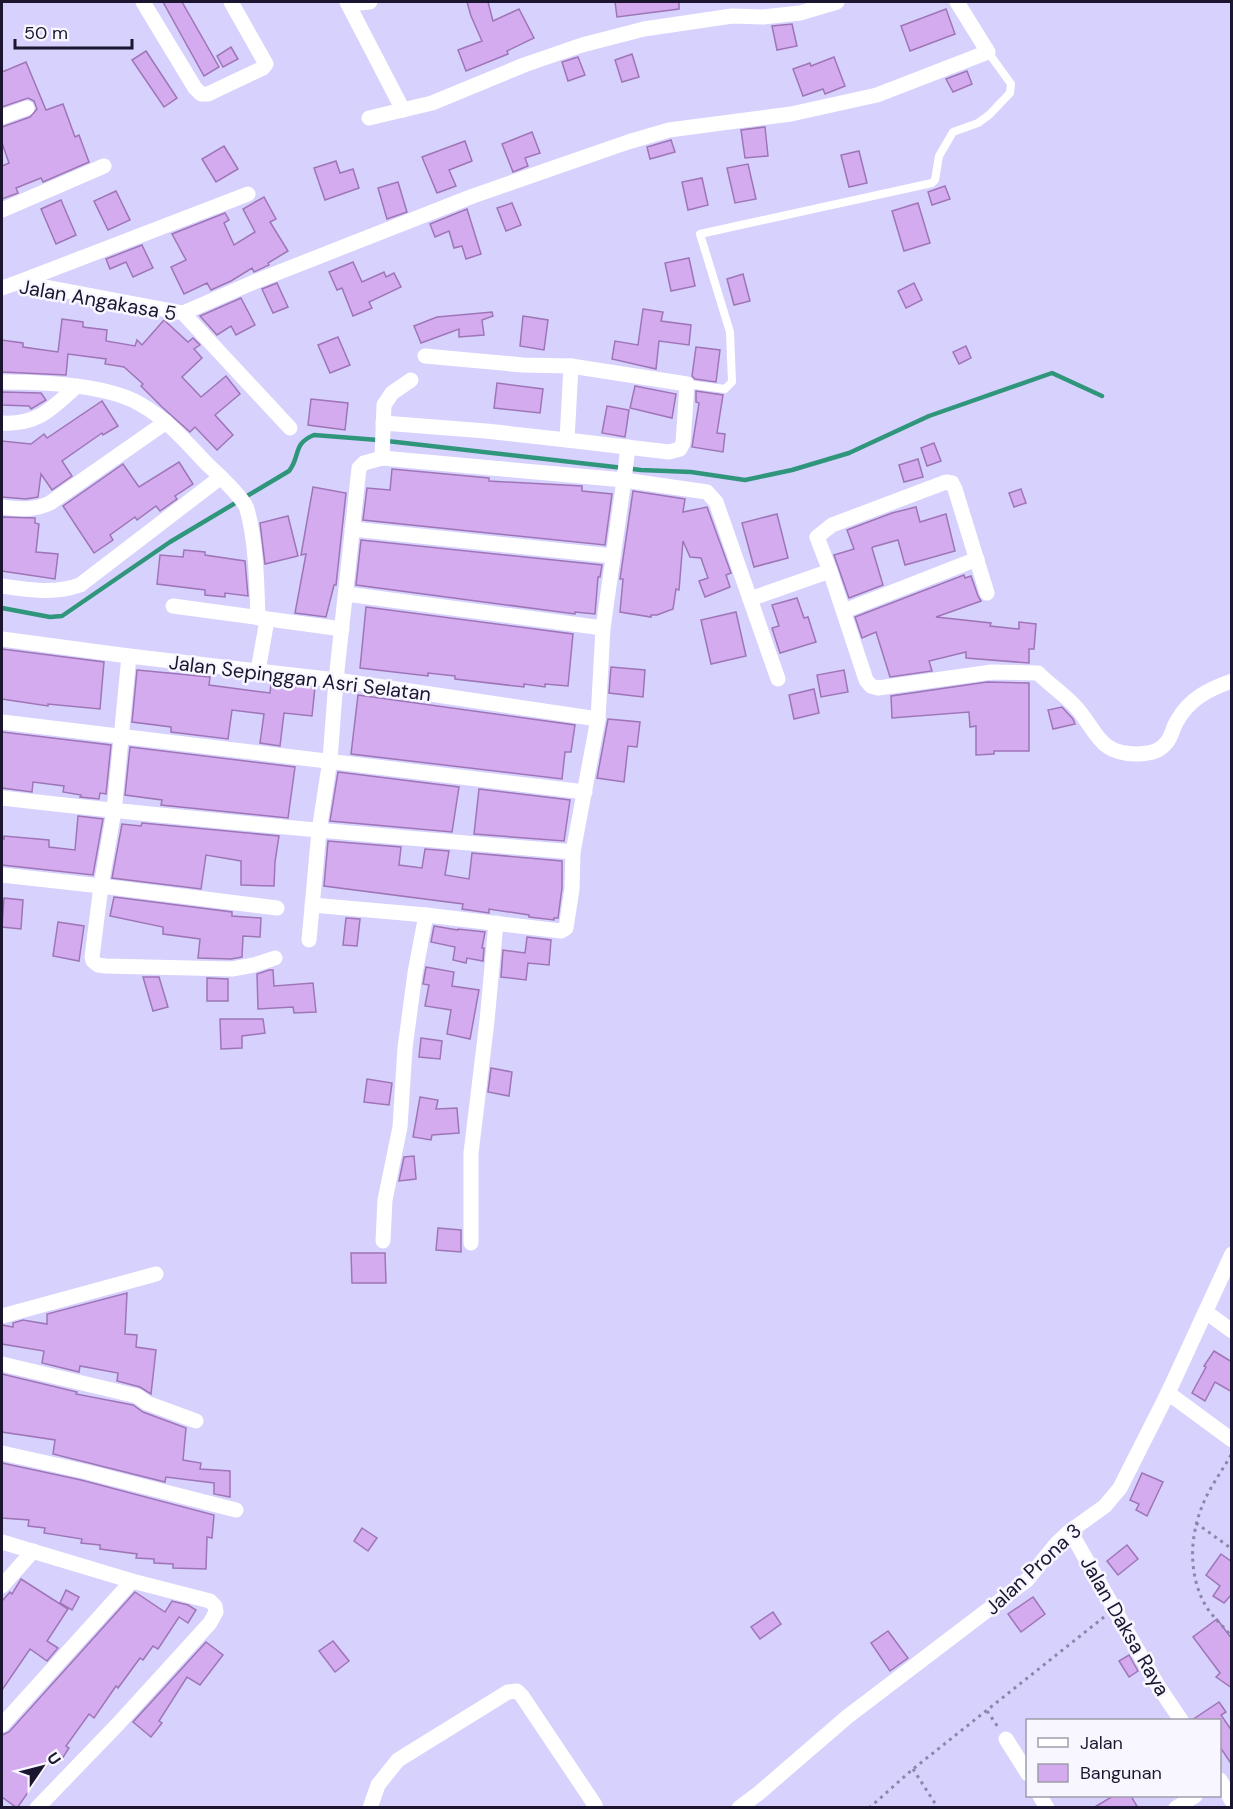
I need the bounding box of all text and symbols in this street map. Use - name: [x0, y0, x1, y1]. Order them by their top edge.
- scale bar: [15, 12, 132, 50]
- text: 50 m: [24, 21, 68, 45]
- street label: Jalan Angakasa 5: [17, 273, 179, 327]
- street label: Jalan Sepinggan Asri Selatan: [167, 649, 433, 707]
- street label: Jalan Prona 3: [979, 1518, 1087, 1620]
- street label: Jalan Daksa Raya: [1074, 1552, 1176, 1700]
- legend: [1026, 1719, 1221, 1797]
- text: Jalan: [1080, 1731, 1123, 1755]
- north arrow: [12, 1737, 72, 1797]
- text: U: [42, 1748, 66, 1769]
- text: Bangunan: [1080, 1761, 1162, 1785]

